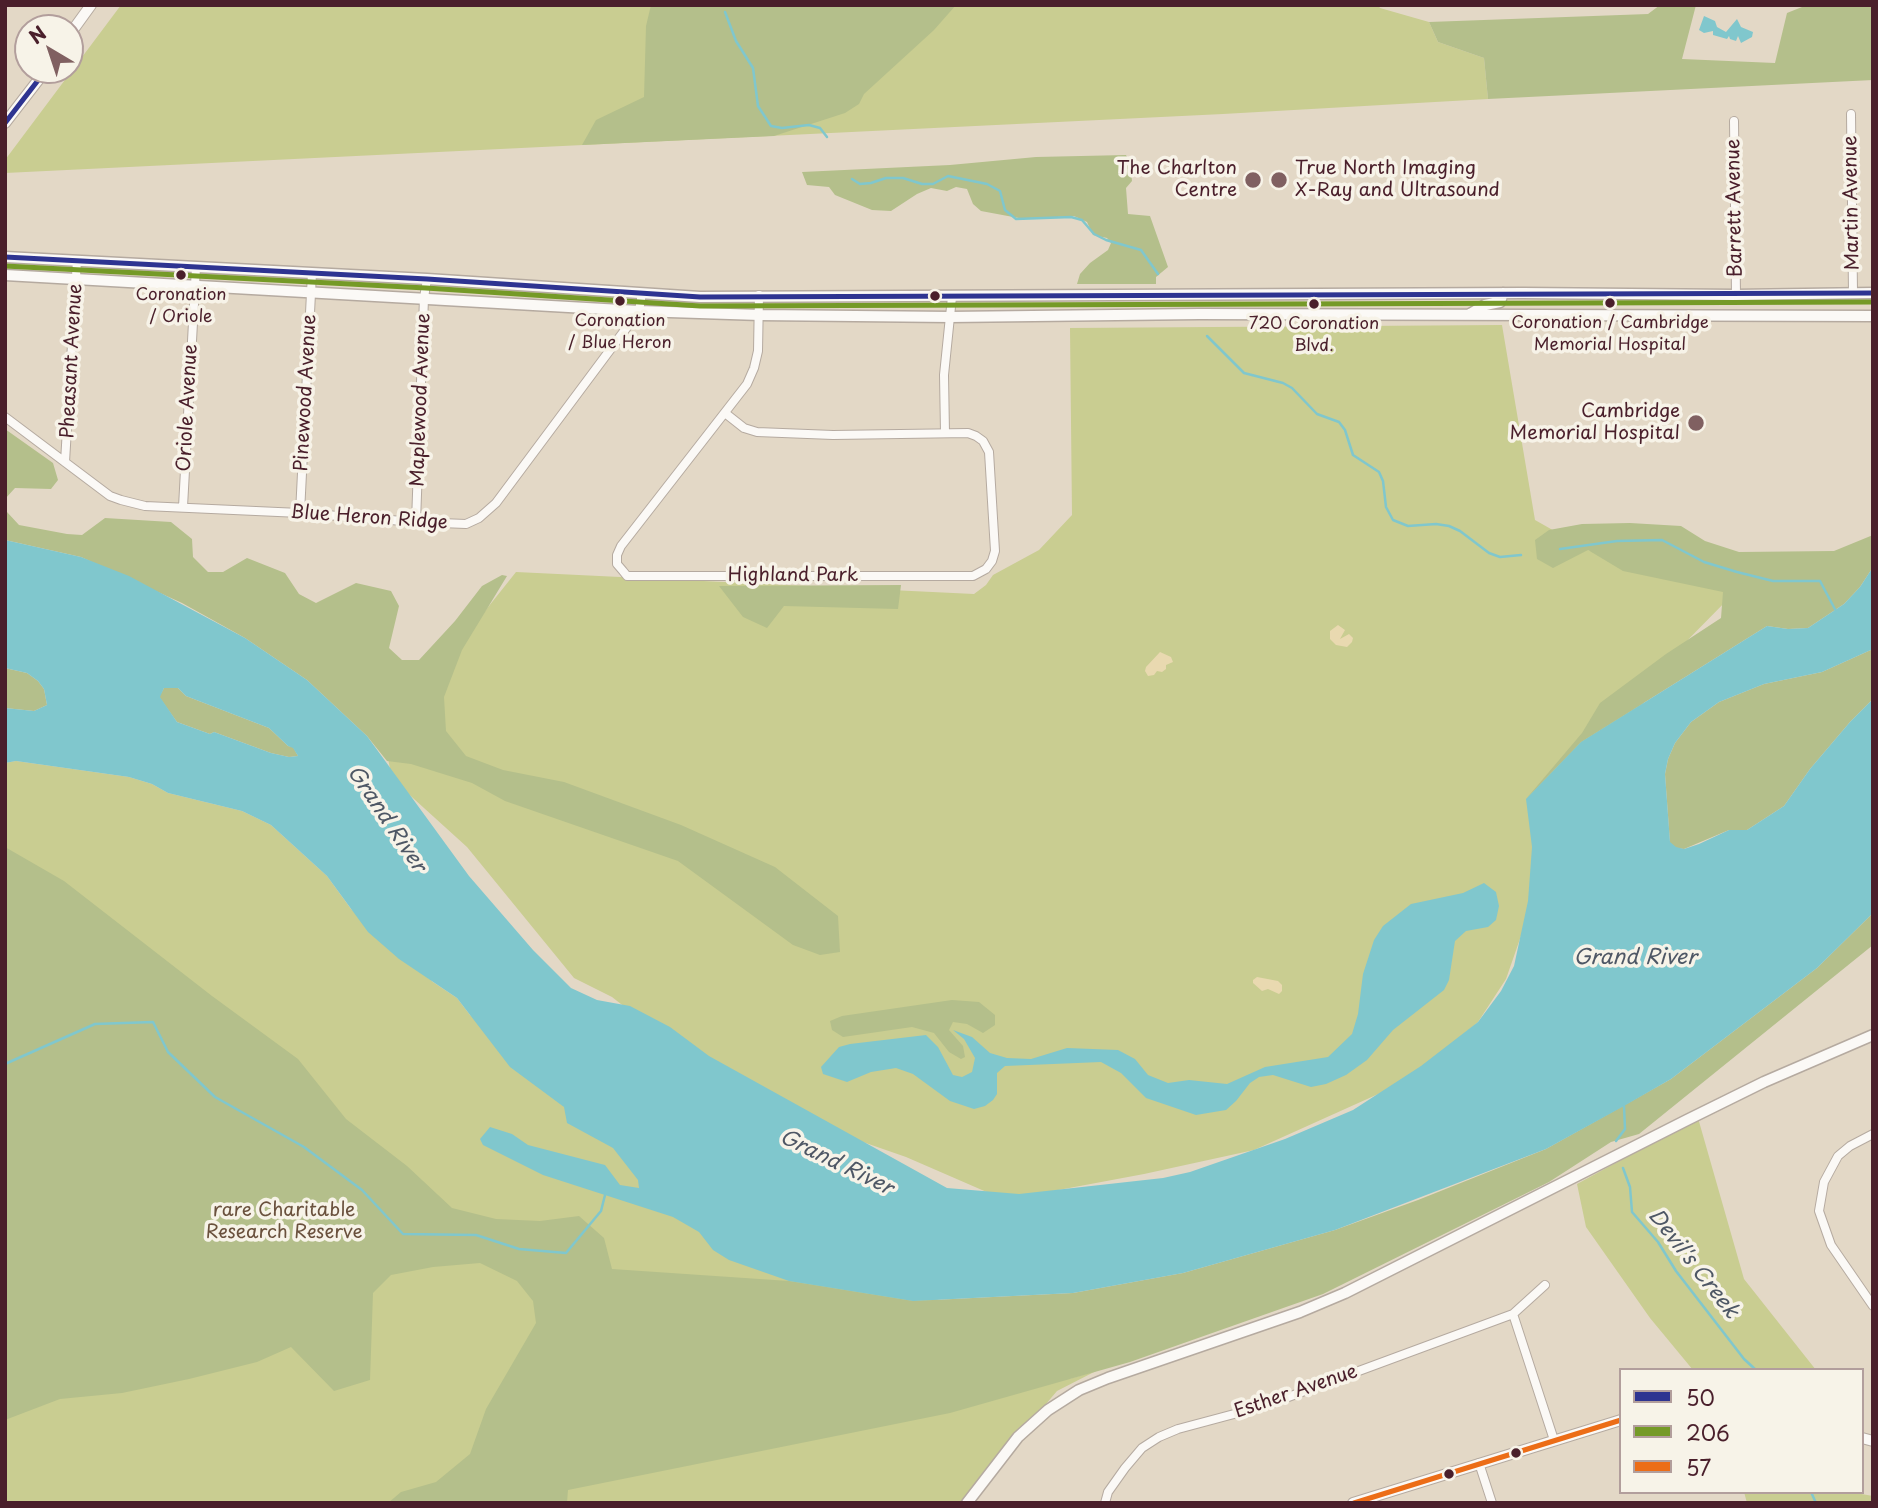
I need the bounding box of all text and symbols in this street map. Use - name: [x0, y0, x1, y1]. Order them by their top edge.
- north arrow: [14, 14, 84, 84]
- text: N: [22, 19, 52, 50]
- street label: Martin Avenue: [1839, 135, 1865, 271]
- street label: Barrett Avenue: [1722, 139, 1748, 277]
- place label: The Charlton Centre: [1117, 158, 1237, 202]
- place label: True North Imaging X-Ray and Ultrasound: [1295, 158, 1500, 202]
- marker: The Charlton Centre: [1243, 170, 1263, 190]
- marker: True North Imaging X-Ray and Ultrasound: [1269, 170, 1289, 190]
- marker: Coronation / Oriole: [174, 268, 188, 282]
- street label: Pheasant Avenue: [57, 283, 87, 439]
- place label: Coronation / Oriole: [135, 285, 227, 325]
- unlabelled marker: [928, 289, 942, 303]
- marker: Coronation / Blue Heron: [613, 294, 627, 308]
- marker: Coronation / Cambridge Memorial Hospital: [1603, 296, 1617, 310]
- marker: 720 Coronation Blvd.: [1307, 297, 1321, 311]
- place label: Coronation / Blue Heron: [568, 311, 672, 351]
- street label: Maplewood Avenue: [407, 313, 435, 487]
- place label: Coronation / Cambridge Memorial Hospital: [1511, 313, 1709, 353]
- street label: Pinewood Avenue: [290, 314, 322, 472]
- place label: 720 Coronation Blvd.: [1249, 314, 1379, 354]
- street label: Oriole Avenue: [173, 344, 203, 472]
- place label: Cambridge Memorial Hospital: [1510, 401, 1680, 445]
- marker: Cambridge Memorial Hospital: [1686, 413, 1706, 433]
- street label: Blue Heron Ridge: [289, 501, 449, 535]
- street label: Highland Park: [728, 565, 858, 587]
- water label: Grand River: [341, 761, 431, 877]
- water label: Grand River: [1574, 945, 1696, 971]
- water label: Grand River: [775, 1125, 897, 1201]
- park label: rare Charitable Research Reserve: [205, 1200, 363, 1244]
- water label: Devil's Creek: [1642, 1204, 1744, 1324]
- street label: Esther Avenue: [1232, 1360, 1360, 1424]
- legend: [1619, 1368, 1864, 1494]
- text: 50: [1686, 1381, 1715, 1413]
- text: 206: [1686, 1416, 1730, 1448]
- unlabelled marker: [1509, 1446, 1523, 1460]
- text: 57: [1686, 1451, 1711, 1483]
- unlabelled marker: [1442, 1467, 1456, 1481]

